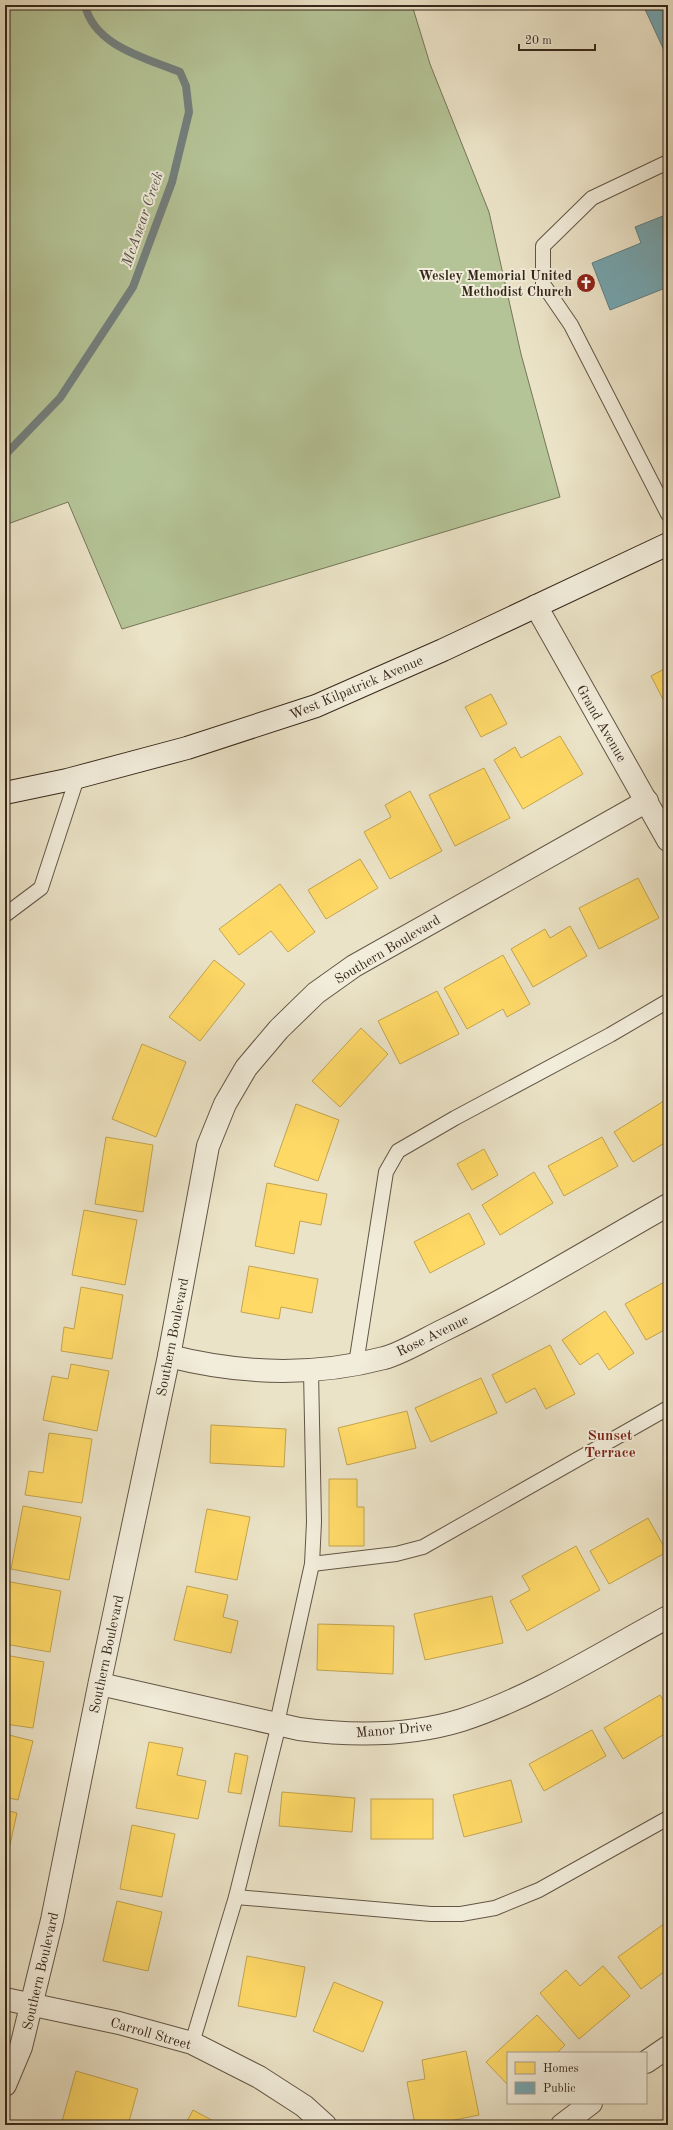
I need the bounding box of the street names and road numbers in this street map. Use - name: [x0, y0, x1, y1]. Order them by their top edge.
- street label: West Kilpatrick Avenue: [288, 653, 425, 722]
- street label: Grand Avenue: [574, 683, 629, 764]
- street label: Southern Boulevard: [332, 913, 443, 987]
- street label: Southern Boulevard: [155, 1277, 191, 1398]
- street label: Rose Avenue: [394, 1313, 471, 1359]
- street label: Southern Boulevard: [88, 1594, 126, 1715]
- street label: Manor Drive: [355, 1720, 433, 1740]
- street label: Southern Boulevard: [21, 1911, 61, 2032]
- street label: Carroll Street: [109, 2016, 193, 2052]

